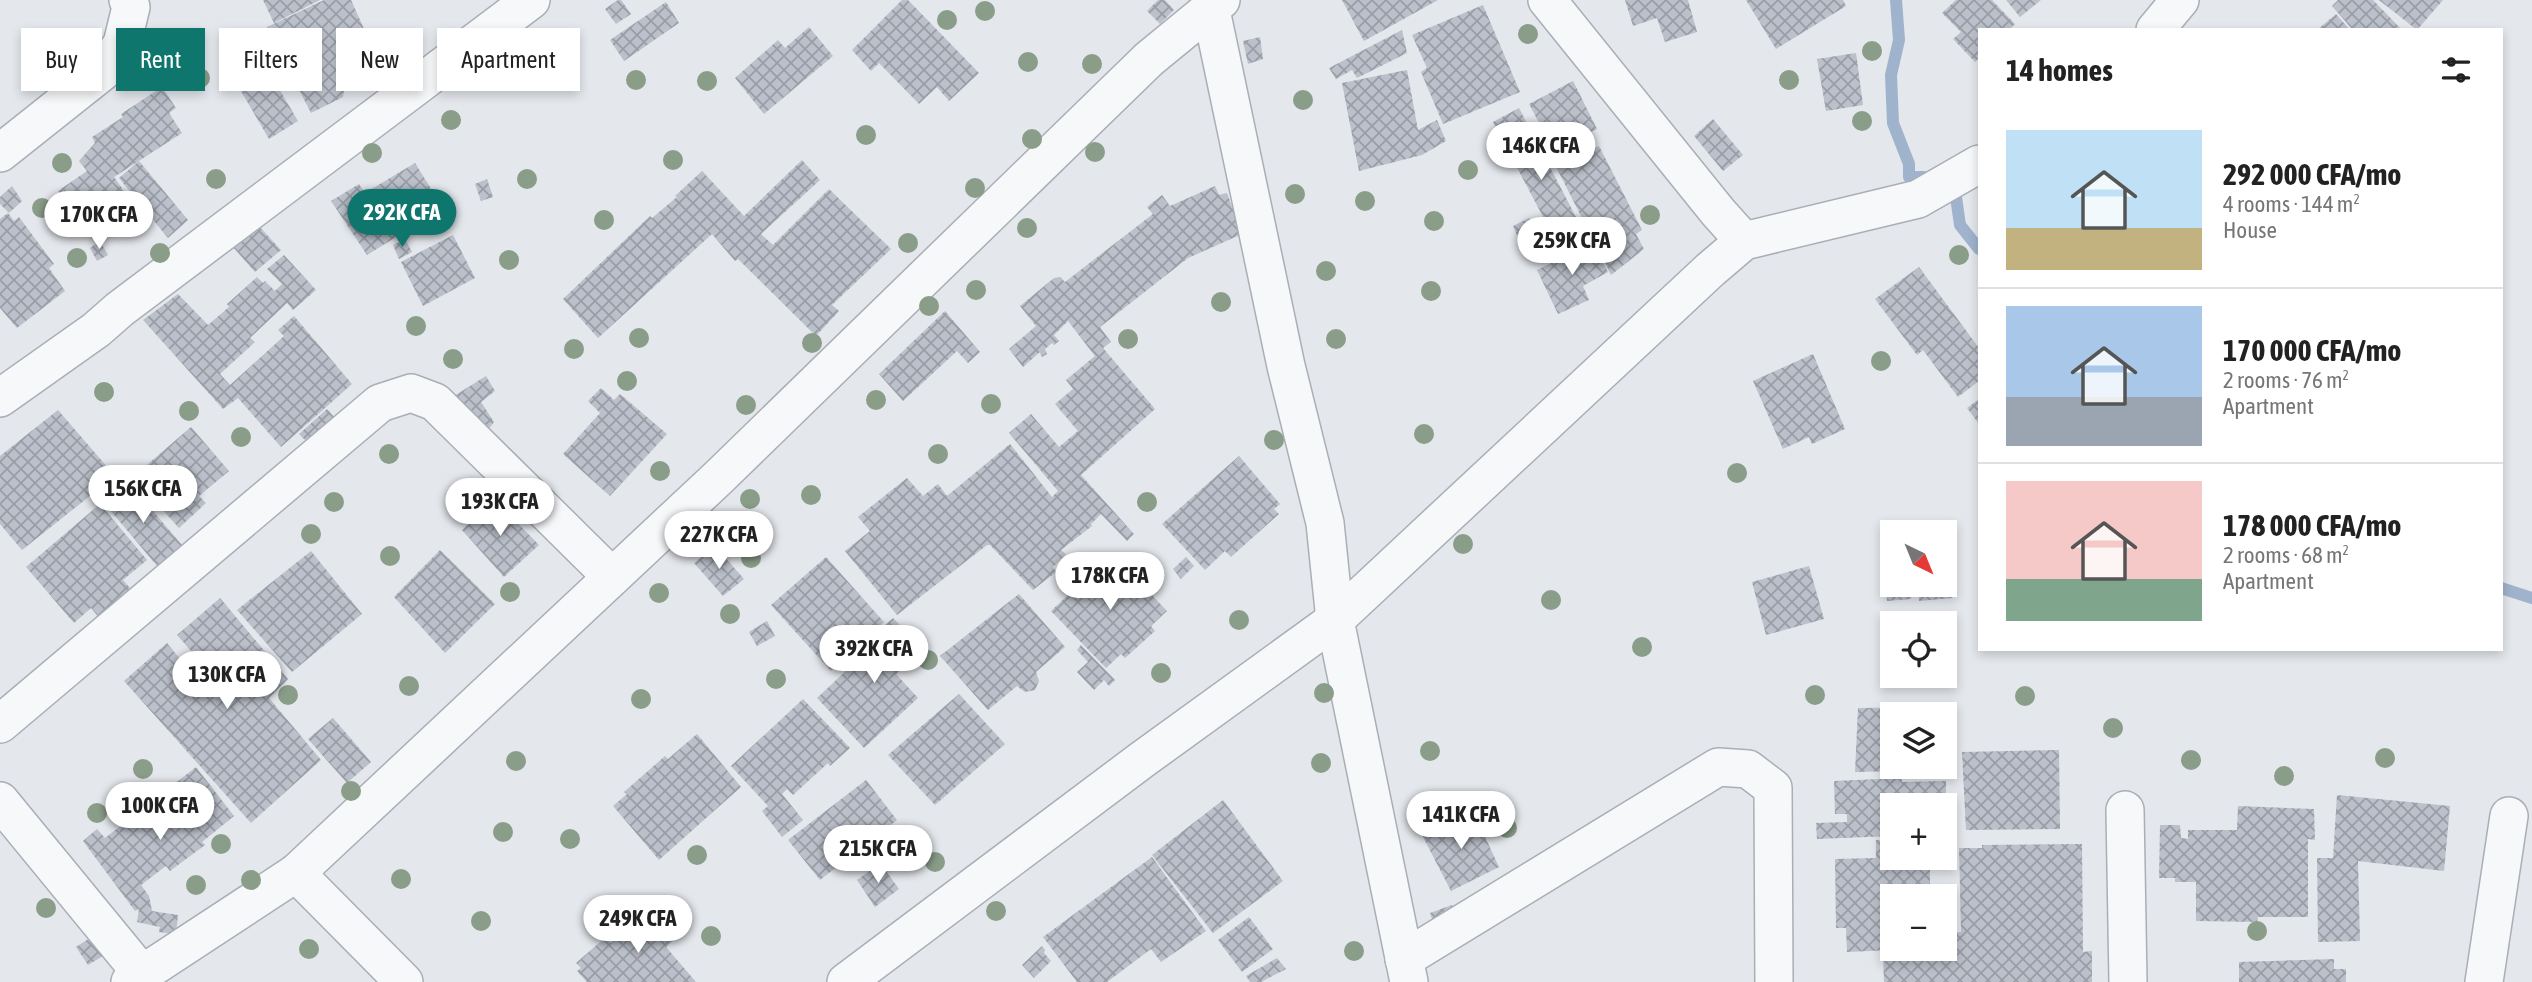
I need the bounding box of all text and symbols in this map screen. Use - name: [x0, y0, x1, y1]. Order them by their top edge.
- chip: Buy: [21, 28, 102, 91]
- chip: Rent: [116, 28, 205, 91]
- chip: Filters: [219, 28, 322, 91]
- chip: New: [336, 28, 423, 91]
- chip: Apartment: [437, 28, 580, 91]
- icon: filters: [2437, 51, 2475, 89]
- text: 14 homes: [2006, 53, 2113, 87]
- pin: 146K CFA: [1469, 122, 1613, 182]
- text: 146K CFA: [1502, 132, 1580, 158]
- text: 292 000 CFA/mo: [2223, 157, 2401, 191]
- icon: home: [2062, 158, 2146, 242]
- pin: 292K CFA: [330, 190, 474, 249]
- pin: 170K CFA: [27, 191, 171, 251]
- text: 4 rooms · 144 m²: [2223, 191, 2360, 217]
- text: 292K CFA: [363, 199, 441, 225]
- text: 170K CFA: [60, 201, 138, 227]
- text: House: [2223, 217, 2277, 243]
- pin: 259K CFA: [1500, 218, 1644, 277]
- text: 259K CFA: [1533, 227, 1611, 253]
- text: 170 000 CFA/mo: [2223, 333, 2401, 367]
- icon: home: [2062, 334, 2146, 418]
- text: 2 rooms · 76 m²: [2223, 367, 2349, 393]
- text: Apartment: [2223, 393, 2314, 419]
- pin: 156K CFA: [71, 466, 215, 525]
- text: 156K CFA: [104, 475, 182, 501]
- pin: 193K CFA: [428, 478, 572, 538]
- text: 193K CFA: [461, 488, 539, 514]
- text: 178 000 CFA/mo: [2223, 508, 2401, 542]
- icon: home: [2062, 509, 2146, 593]
- pin: 227K CFA: [647, 512, 791, 571]
- north arrow: [1880, 520, 1956, 597]
- map controls: [1880, 520, 1957, 961]
- text: 227K CFA: [680, 521, 758, 547]
- text: 2 rooms · 68 m²: [2223, 542, 2349, 568]
- pin: 178K CFA: [1038, 552, 1182, 612]
- text: 178K CFA: [1071, 562, 1149, 588]
- text: Apartment: [2223, 568, 2314, 594]
- button: locate: [1880, 611, 1957, 688]
- pin: 392K CFA: [802, 626, 946, 685]
- text: 392K CFA: [835, 635, 913, 661]
- pin: 130K CFA: [155, 652, 299, 711]
- text: 130K CFA: [188, 661, 266, 687]
- button: layers: [1880, 702, 1957, 779]
- pin: 100K CFA: [88, 782, 232, 842]
- text: 100K CFA: [121, 792, 199, 818]
- pin: 141K CFA: [1389, 792, 1533, 851]
- button: +: [1880, 793, 1957, 870]
- text: 141K CFA: [1422, 801, 1500, 827]
- pin: 215K CFA: [806, 826, 950, 885]
- text: 215K CFA: [839, 835, 917, 861]
- button: −: [1880, 884, 1957, 961]
- pin: 249K CFA: [566, 895, 710, 955]
- text: 249K CFA: [599, 905, 677, 931]

